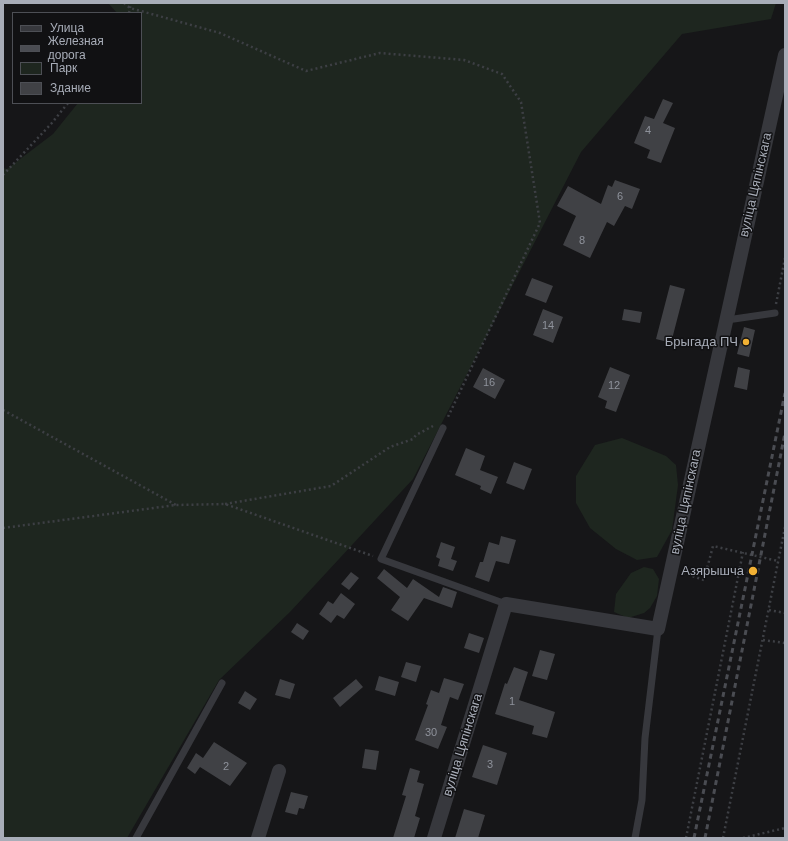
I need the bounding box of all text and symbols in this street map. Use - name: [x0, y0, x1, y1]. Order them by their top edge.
- legend: [12, 12, 142, 104]
- text: Улица: [50, 21, 84, 35]
- text: Железная дорога: [48, 34, 104, 62]
- text: Парк: [50, 61, 77, 75]
- text: Здание: [50, 81, 91, 95]
- house number: 4: [645, 124, 651, 138]
- street label: вуліца Цяпінскага: [736, 131, 776, 239]
- house number: 6: [617, 190, 623, 204]
- house number: 8: [579, 234, 585, 248]
- house number: 14: [542, 319, 554, 333]
- place label: Брыгада ПЧ: [665, 334, 738, 350]
- marker: Брыгада ПЧ: [741, 337, 751, 347]
- house number: 16: [483, 376, 495, 390]
- house number: 12: [608, 379, 620, 393]
- street label: вуліца Цяпінскага: [667, 448, 705, 556]
- place label: Азярышча: [681, 563, 744, 579]
- marker: Азярышча: [747, 565, 759, 577]
- street label: вуліца Цяпінскага: [440, 692, 486, 798]
- house number: 1: [509, 695, 515, 709]
- house number: 30: [425, 726, 437, 740]
- house number: 3: [487, 758, 493, 772]
- house number: 2: [223, 760, 229, 774]

